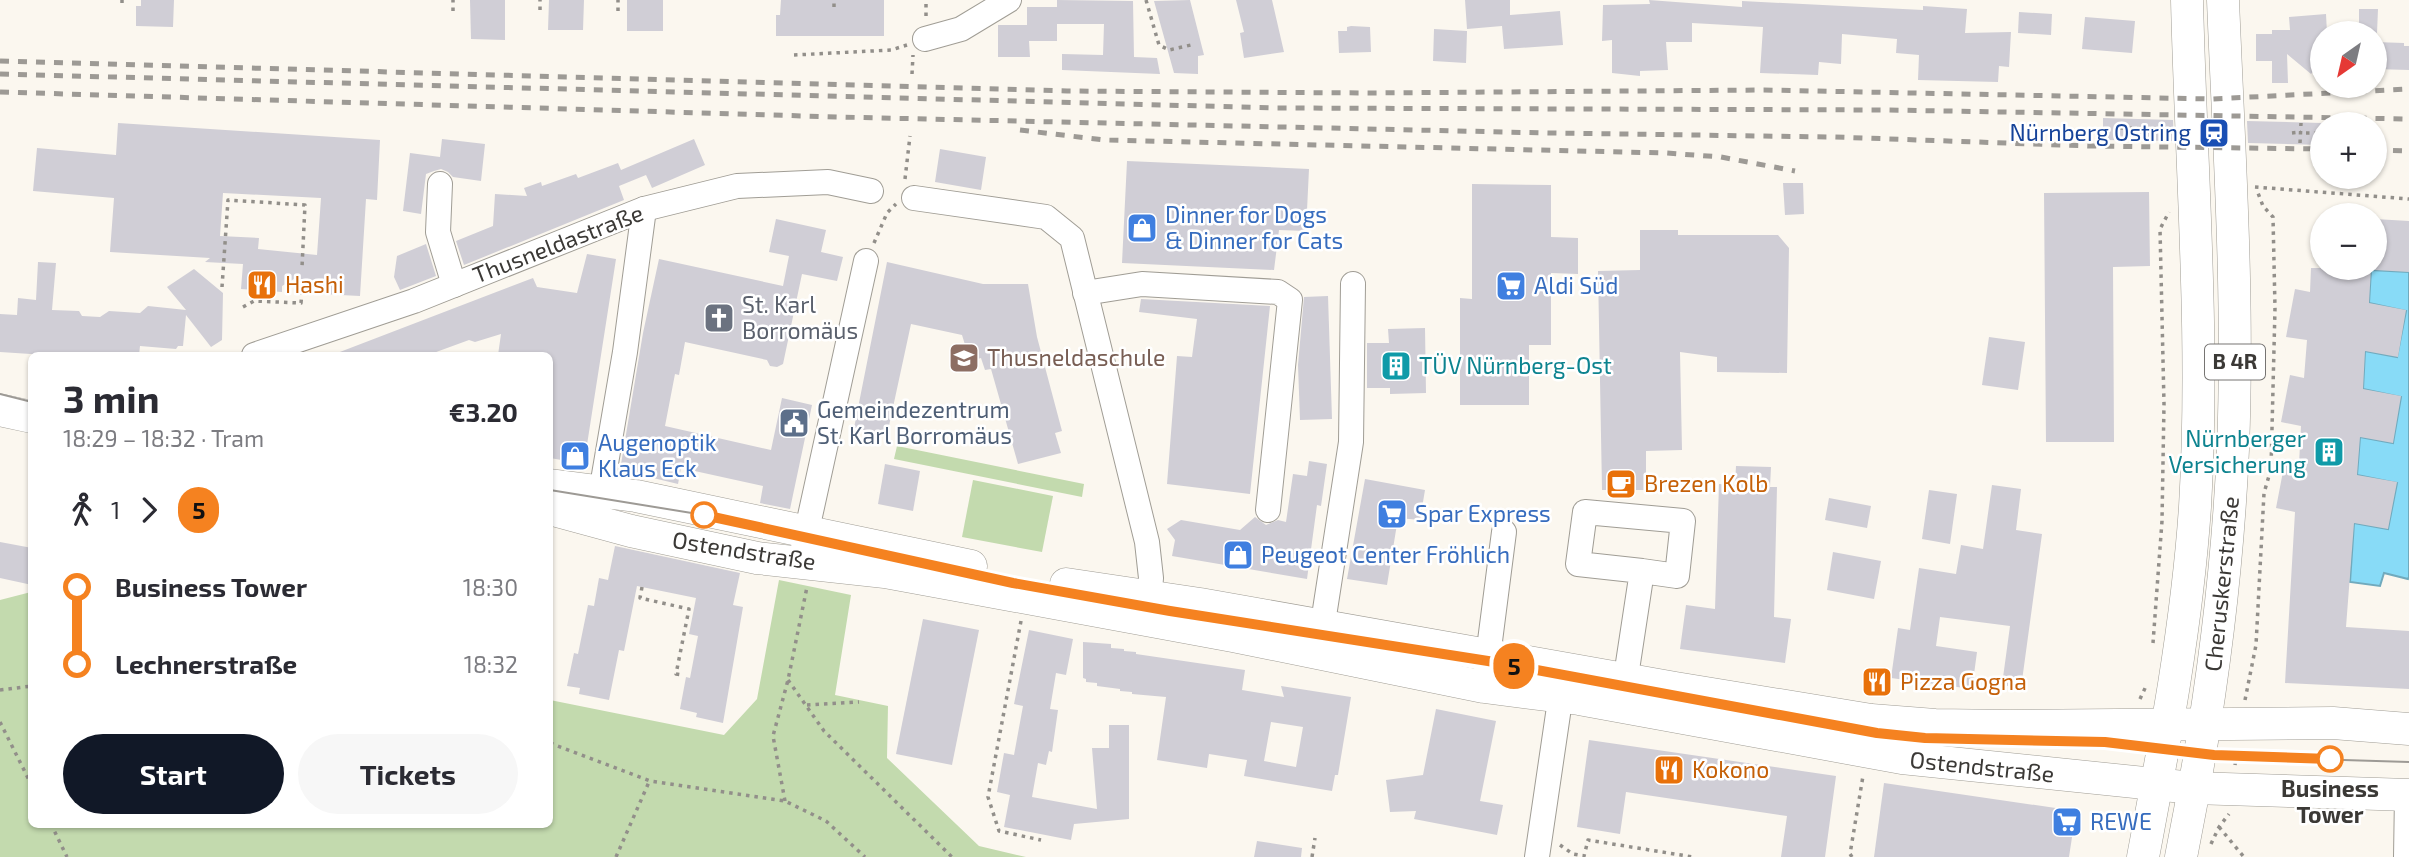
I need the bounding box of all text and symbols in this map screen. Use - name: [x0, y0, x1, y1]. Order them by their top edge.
- north arrow: [2310, 21, 2387, 98]
- map controls: [2310, 21, 2387, 280]
- button: +: [2310, 112, 2387, 189]
- station icon: Nürnberg Ostring: [2197, 116, 2231, 150]
- place label: Nürnberg Ostring: [2010, 118, 2191, 146]
- street label: Thusneldastraße: [469, 198, 647, 288]
- place label: Dinner for Dogs & Dinner for Cats: [1165, 200, 1343, 254]
- button: −: [2310, 203, 2387, 280]
- shop icon: Dinner for Dogs & Dinner for Cats: [1125, 211, 1159, 245]
- restaurant icon: Hashi: [245, 268, 279, 302]
- supermarket icon: Aldi Süd: [1494, 269, 1528, 303]
- place label: Hashi: [285, 270, 344, 298]
- place label: Aldi Süd: [1534, 271, 1618, 299]
- place label: St. Karl Borromäus: [742, 290, 858, 344]
- church icon: St. Karl Borromäus: [702, 301, 736, 335]
- school or university icon: Thusneldaschule: [947, 341, 981, 375]
- place label: Thusneldaschule: [987, 343, 1165, 371]
- road number: B 4R: [2205, 344, 2265, 380]
- building icon: TÜV Nürnberg-Ost: [1379, 349, 1413, 383]
- place label: TÜV Nürnberg-Ost: [1419, 351, 1612, 379]
- text: 3 min: [63, 375, 160, 421]
- place label: Gemeindezentrum St. Karl Borromäus: [817, 395, 1012, 449]
- text: €3.20: [449, 396, 518, 427]
- public building icon: Gemeindezentrum St. Karl Borromäus: [777, 406, 811, 440]
- text: 18:29 – 18:32 · Tram: [63, 424, 264, 452]
- place label: Nürnberger Versicherung: [2168, 424, 2306, 478]
- place label: Augenoptik Klaus Eck: [598, 428, 717, 482]
- building icon: Nürnberger Versicherung: [2312, 435, 2346, 469]
- shop icon: Augenoptik Klaus Eck: [558, 439, 592, 473]
- cafe icon: Brezen Kolb: [1604, 467, 1638, 501]
- place label: Brezen Kolb: [1644, 469, 1768, 497]
- icon: walk: [63, 491, 101, 529]
- icon: forward: [130, 491, 168, 529]
- text: 5: [192, 495, 205, 524]
- street label: Cheruskerstraße: [2198, 495, 2244, 673]
- text: 1: [111, 496, 120, 524]
- supermarket icon: Spar Express: [1375, 497, 1409, 531]
- place label: Spar Express: [1415, 499, 1551, 527]
- unlabelled marker: [691, 502, 717, 528]
- street label: Ostendstraße: [670, 525, 818, 575]
- shop icon: Peugeot Center Fröhlich: [1221, 538, 1255, 572]
- place label: Peugeot Center Fröhlich: [1261, 540, 1510, 568]
- text: Business Tower: [115, 571, 307, 602]
- text: 18:30: [463, 573, 518, 601]
- line badge: 5: [1491, 643, 1537, 689]
- text: Lechnerstraße: [115, 648, 297, 679]
- text: 18:32: [464, 650, 518, 678]
- text: 5: [1507, 651, 1521, 680]
- restaurant icon: Pizza Gogna: [1860, 665, 1894, 699]
- place label: Pizza Gogna: [1900, 667, 2027, 695]
- button: Start: [63, 734, 284, 814]
- button: Tickets: [298, 734, 518, 814]
- street label: Ostendstraße: [1909, 745, 2056, 788]
- marker: Business Tower: [2317, 746, 2343, 772]
- restaurant icon: Kokono: [1652, 753, 1686, 787]
- place label: Kokono: [1692, 755, 1769, 783]
- place label: Business Tower: [2281, 774, 2379, 828]
- supermarket icon: REWE: [2050, 805, 2084, 839]
- place label: REWE: [2090, 807, 2152, 835]

